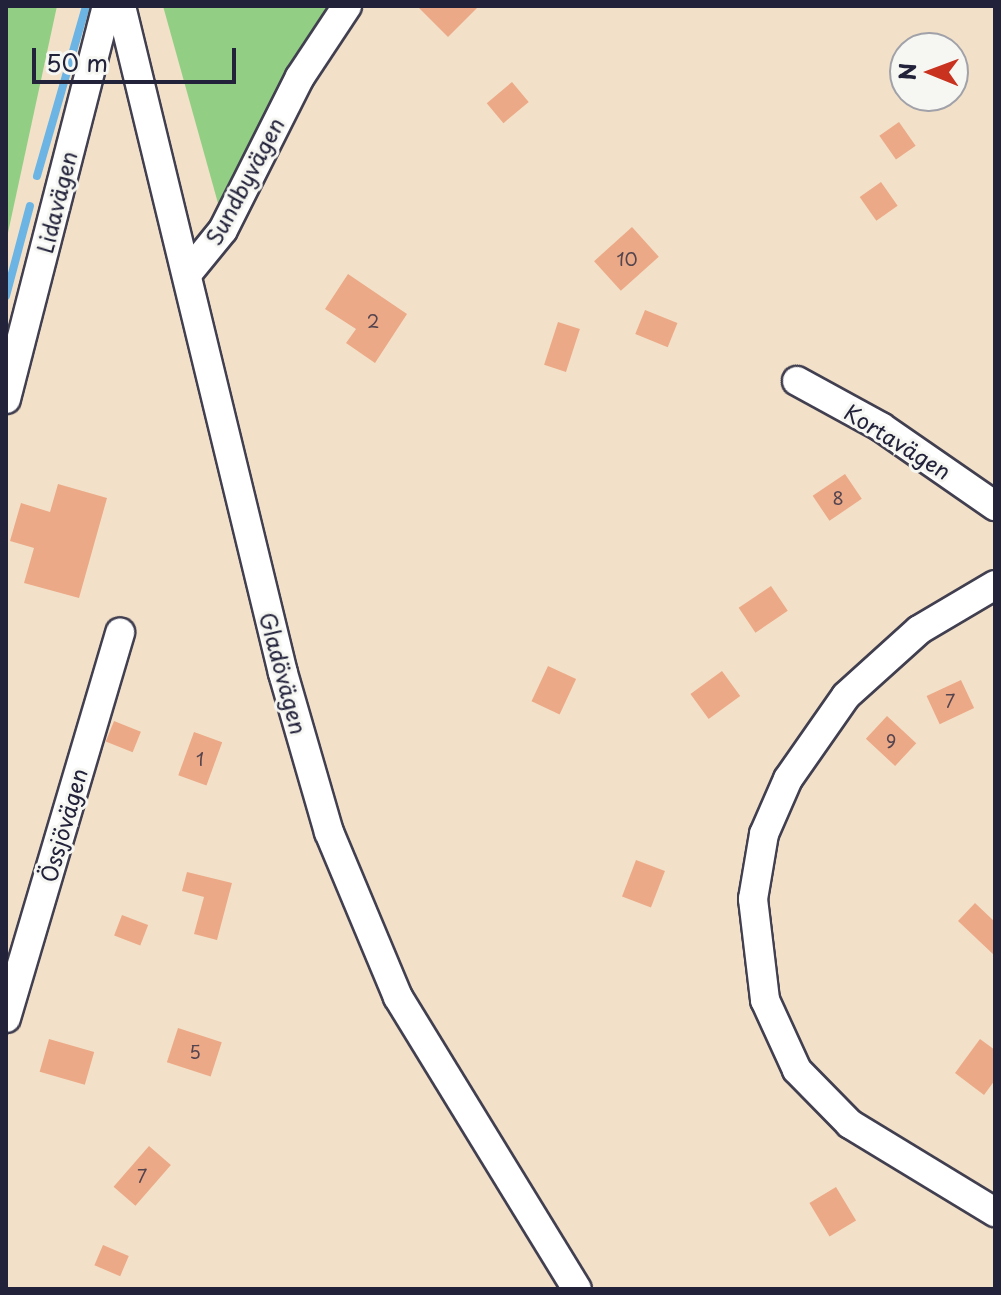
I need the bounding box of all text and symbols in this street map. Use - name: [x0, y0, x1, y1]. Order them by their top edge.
- scale bar: [36, 32, 240, 82]
- north arrow: [889, 32, 969, 112]
- text: 50 m: [46, 44, 108, 80]
- text: N: [890, 63, 923, 81]
- street label: Sundbyvägen: [199, 113, 289, 249]
- street label: Lidavägen: [31, 148, 81, 256]
- house number: 10: [616, 248, 638, 270]
- house number: 2: [367, 310, 379, 332]
- street label: Kortavägen: [840, 398, 956, 484]
- house number: 8: [832, 487, 844, 509]
- street label: Gladövägen: [255, 609, 313, 737]
- house number: 7: [945, 690, 955, 712]
- house number: 9: [886, 730, 896, 752]
- house number: 1: [196, 748, 204, 770]
- street label: Össjövägen: [34, 765, 92, 885]
- house number: 5: [189, 1041, 201, 1063]
- house number: 7: [137, 1165, 147, 1187]

